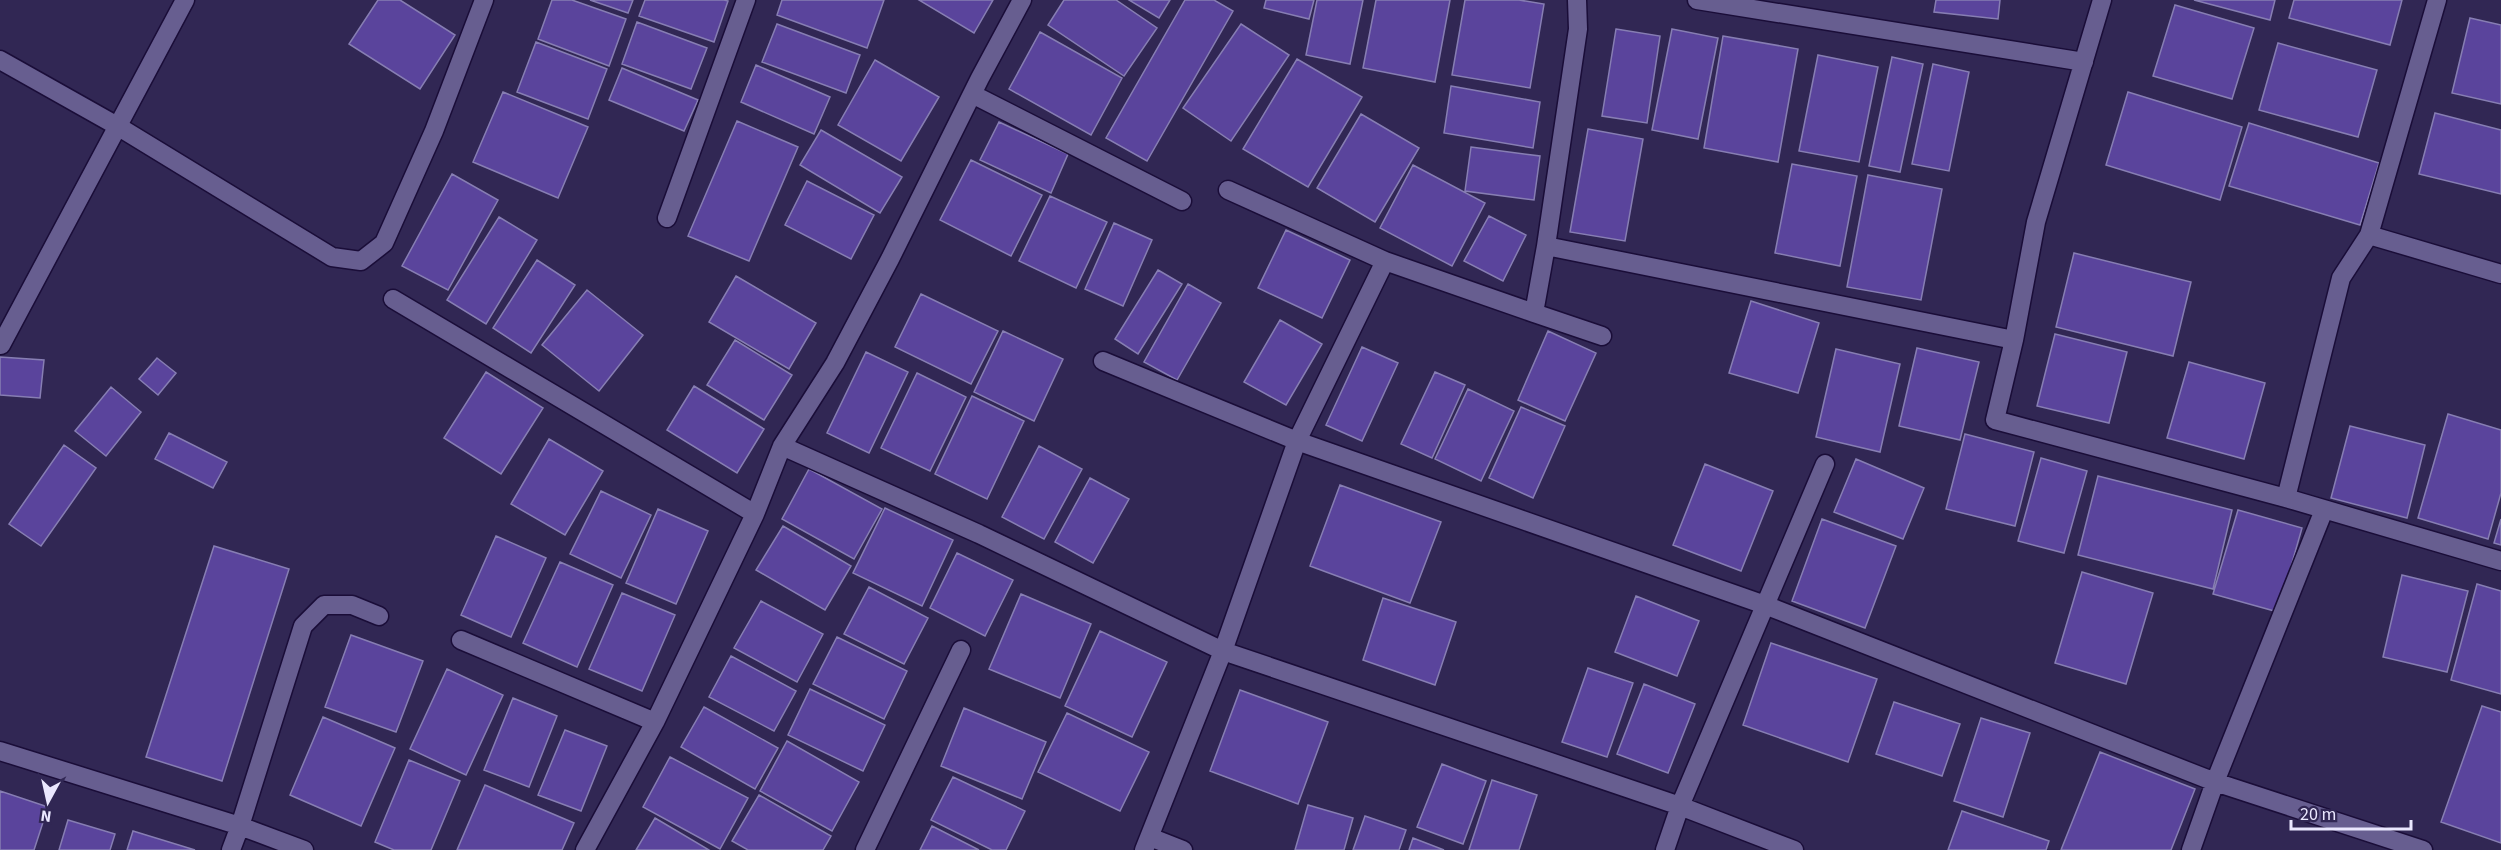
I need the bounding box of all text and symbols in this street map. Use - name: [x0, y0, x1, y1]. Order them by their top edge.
- north arrow: [18, 772, 78, 832]
- scale bar: [2291, 793, 2411, 831]
- text: 20 m: [2300, 802, 2336, 827]
- text: N: [39, 804, 53, 827]

